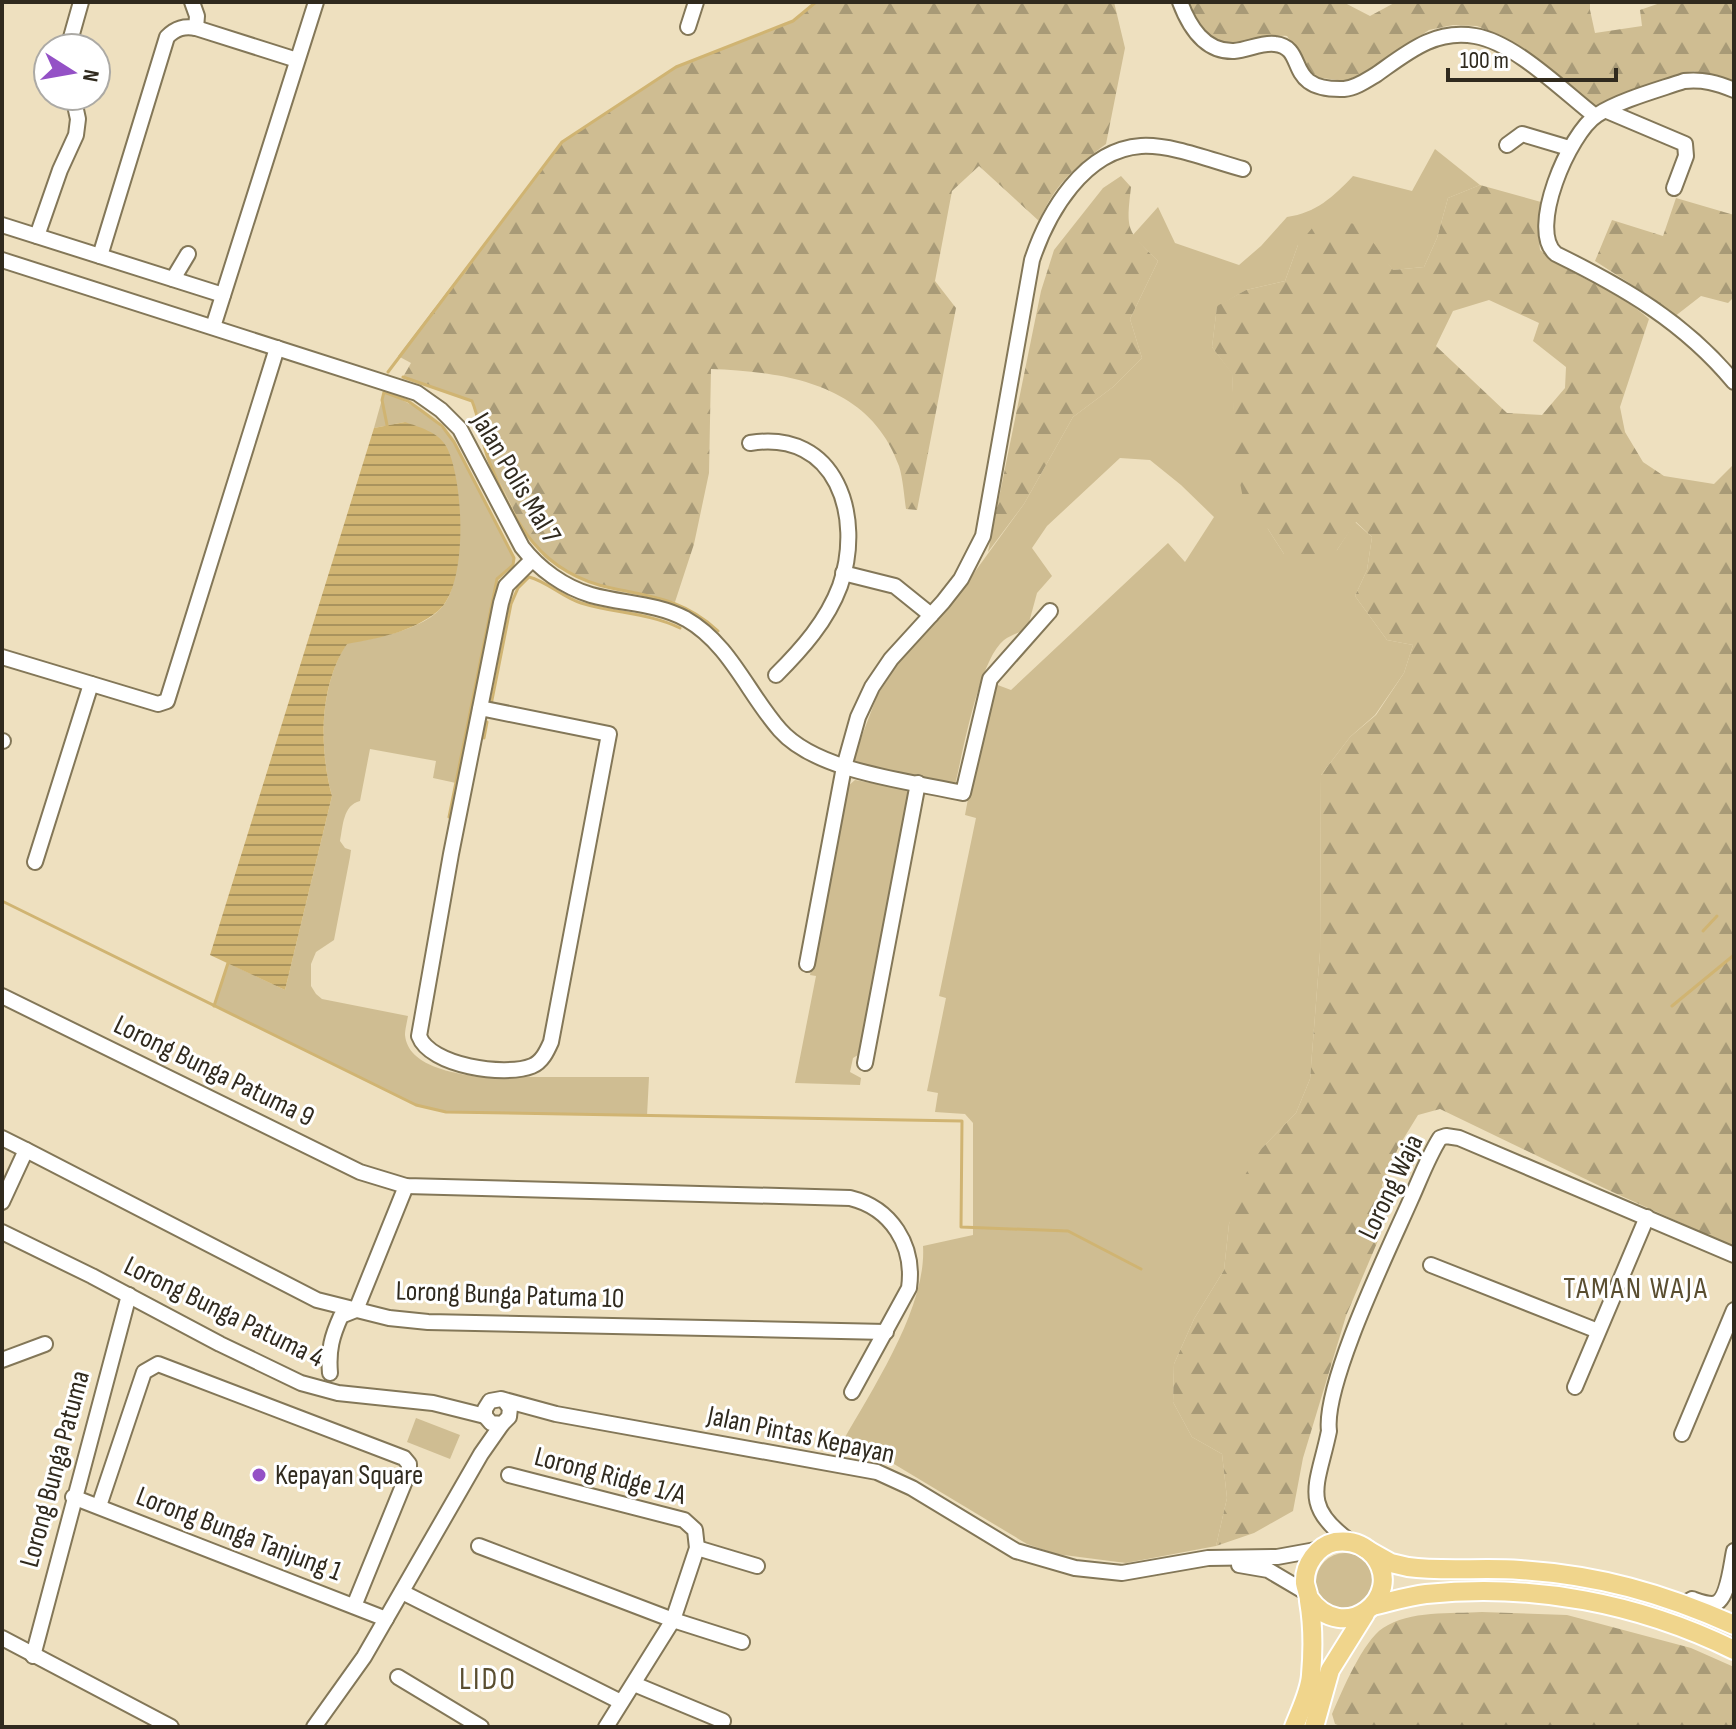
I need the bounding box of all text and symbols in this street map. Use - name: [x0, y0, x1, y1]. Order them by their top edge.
- north arrow: [32, 32, 112, 112]
- scale bar: [1448, 32, 1616, 82]
- text: 100 m: [1460, 46, 1509, 75]
- text: N: [76, 67, 105, 84]
- street label: Jalan Polis Mal 7: [464, 406, 568, 549]
- street label: Lorong Bunga Patuma 9: [108, 1008, 320, 1134]
- street label: Lorong Waja: [1352, 1129, 1430, 1245]
- street label: Lorong Bunga Patuma 4: [119, 1249, 329, 1375]
- district label: TAMAN WAJA: [1563, 1271, 1709, 1307]
- street label: Lorong Bunga Patuma 10: [395, 1275, 625, 1315]
- street label: Lorong Bunga Patuma: [13, 1367, 97, 1571]
- street label: Jalan Pintas Kepayan: [703, 1399, 898, 1471]
- street label: Lorong Ridge 1/A: [531, 1440, 690, 1512]
- place label: Kepayan Square: [275, 1459, 423, 1492]
- marker: Kepayan Square: [250, 1466, 268, 1484]
- street label: Lorong Bunga Tanjung 1: [132, 1480, 346, 1588]
- district label: LIDO: [459, 1660, 517, 1699]

